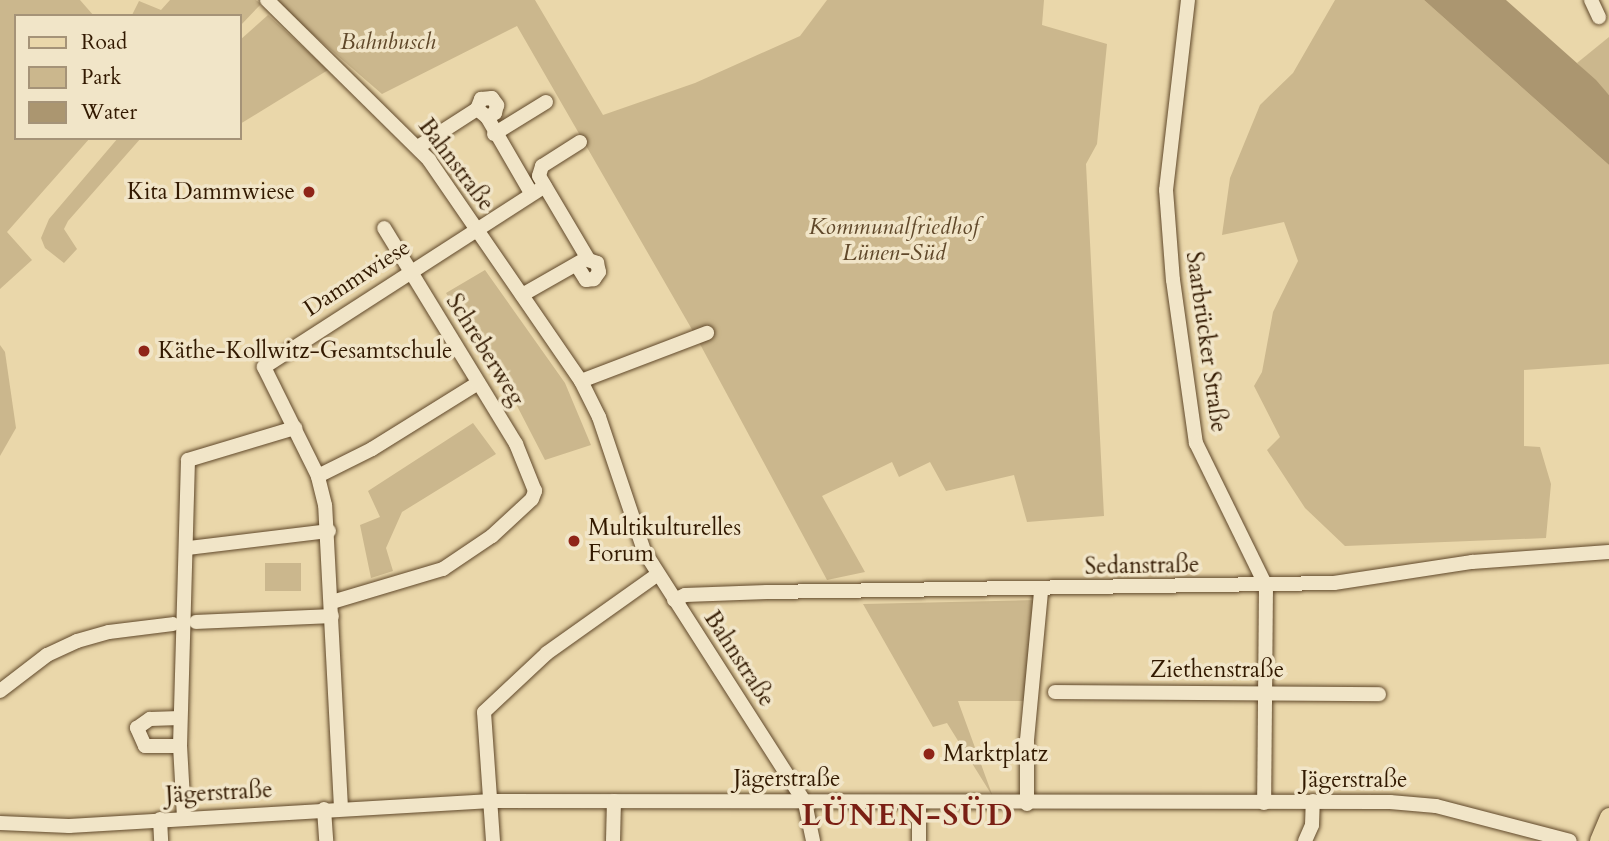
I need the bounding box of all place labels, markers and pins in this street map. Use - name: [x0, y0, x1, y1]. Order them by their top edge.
- place label: Kita Dammwiese: [127, 178, 295, 206]
- marker: Kita Dammwiese: [301, 184, 317, 200]
- place label: Käthe-Kollwitz-Gesamtschule: [158, 337, 453, 365]
- marker: Käthe-Kollwitz-Gesamtschule: [136, 343, 152, 359]
- place label: Multikulturelles Forum: [588, 514, 741, 568]
- marker: Multikulturelles Forum: [566, 533, 582, 549]
- place label: Marktplatz: [943, 740, 1048, 768]
- marker: Marktplatz: [921, 746, 937, 762]

